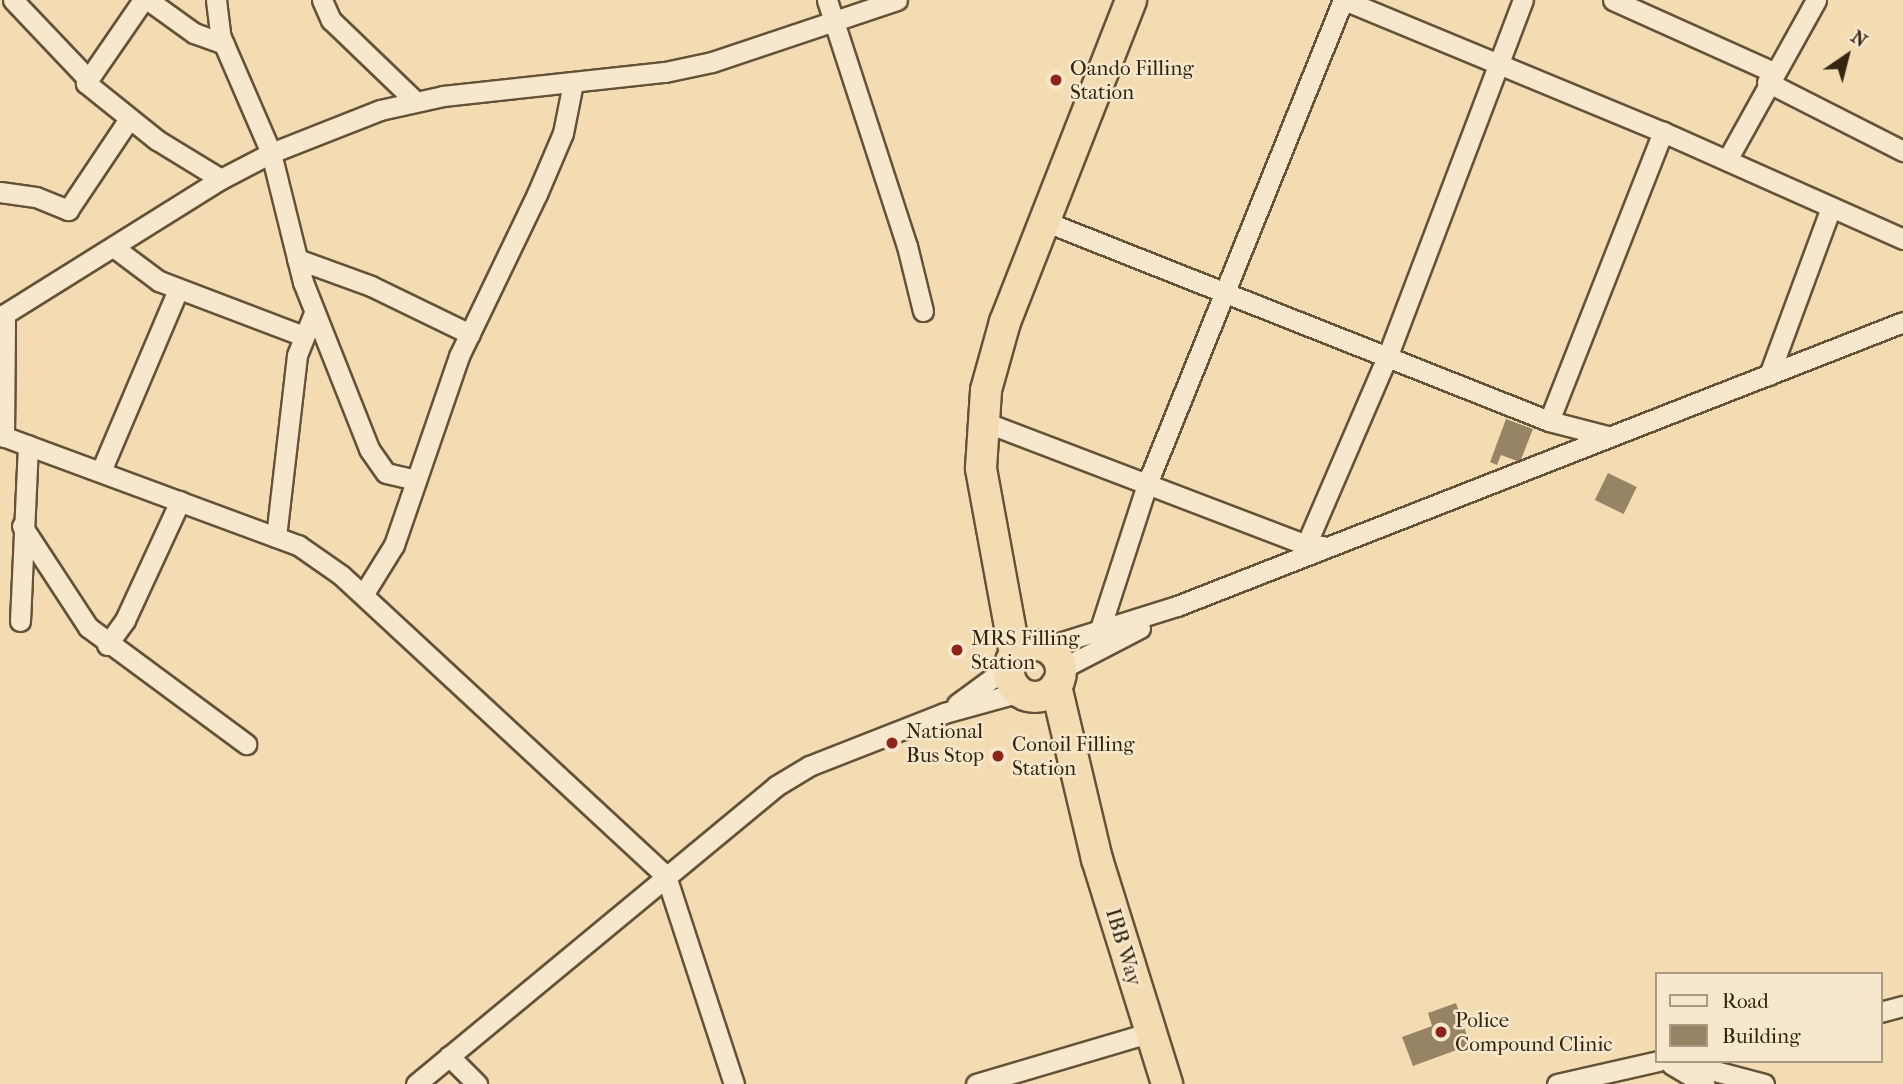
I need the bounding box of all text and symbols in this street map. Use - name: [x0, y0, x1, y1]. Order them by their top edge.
- north arrow: [1812, 21, 1882, 91]
- text: N: [1847, 26, 1871, 52]
- place label: Oando Filling Station: [1070, 55, 1194, 105]
- marker: Oando Filling Station: [1048, 72, 1064, 88]
- place label: MRS Filling Station: [971, 625, 1079, 675]
- marker: MRS Filling Station: [949, 642, 965, 658]
- place label: National Bus Stop: [906, 718, 984, 768]
- place label: Conoil Filling Station: [1012, 731, 1134, 781]
- marker: National Bus Stop: [884, 735, 900, 751]
- marker: Conoil Filling Station: [990, 748, 1006, 764]
- street label: IBB Way: [1100, 905, 1148, 989]
- legend: [1654, 972, 1882, 1063]
- text: Road: [1722, 989, 1769, 1013]
- place label: Police Compound Clinic: [1455, 1007, 1613, 1057]
- marker: Police Compound Clinic: [1433, 1024, 1449, 1040]
- text: Building: [1722, 1024, 1800, 1048]

